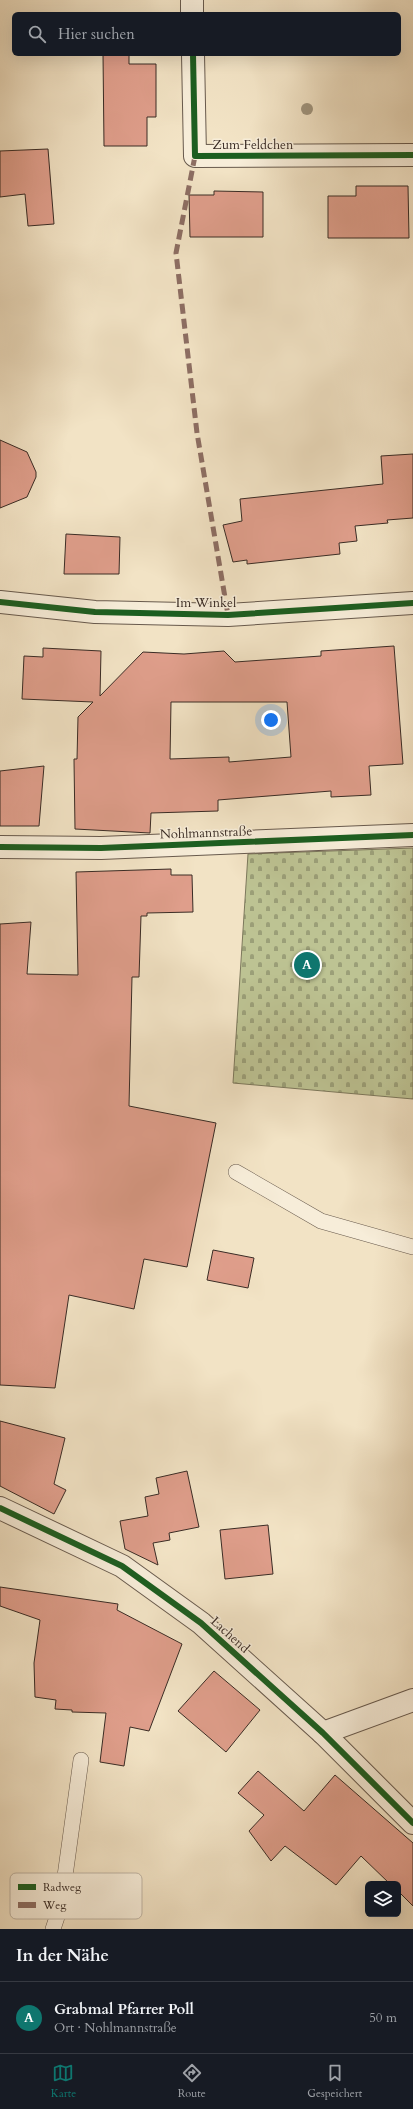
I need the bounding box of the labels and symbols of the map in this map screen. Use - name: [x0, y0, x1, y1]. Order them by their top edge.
- street label: Zum Feldchen: [213, 136, 294, 154]
- street label: Im Winkel: [176, 594, 237, 612]
- your location: [261, 710, 281, 730]
- street label: Nohlmannstraße: [160, 822, 253, 844]
- pin: A: [294, 950, 320, 980]
- street label: Lachend: [207, 1613, 253, 1657]
- legend: [10, 1873, 142, 1919]
- text: Radweg: [43, 1880, 82, 1895]
- text: Weg: [42, 1898, 67, 1913]

